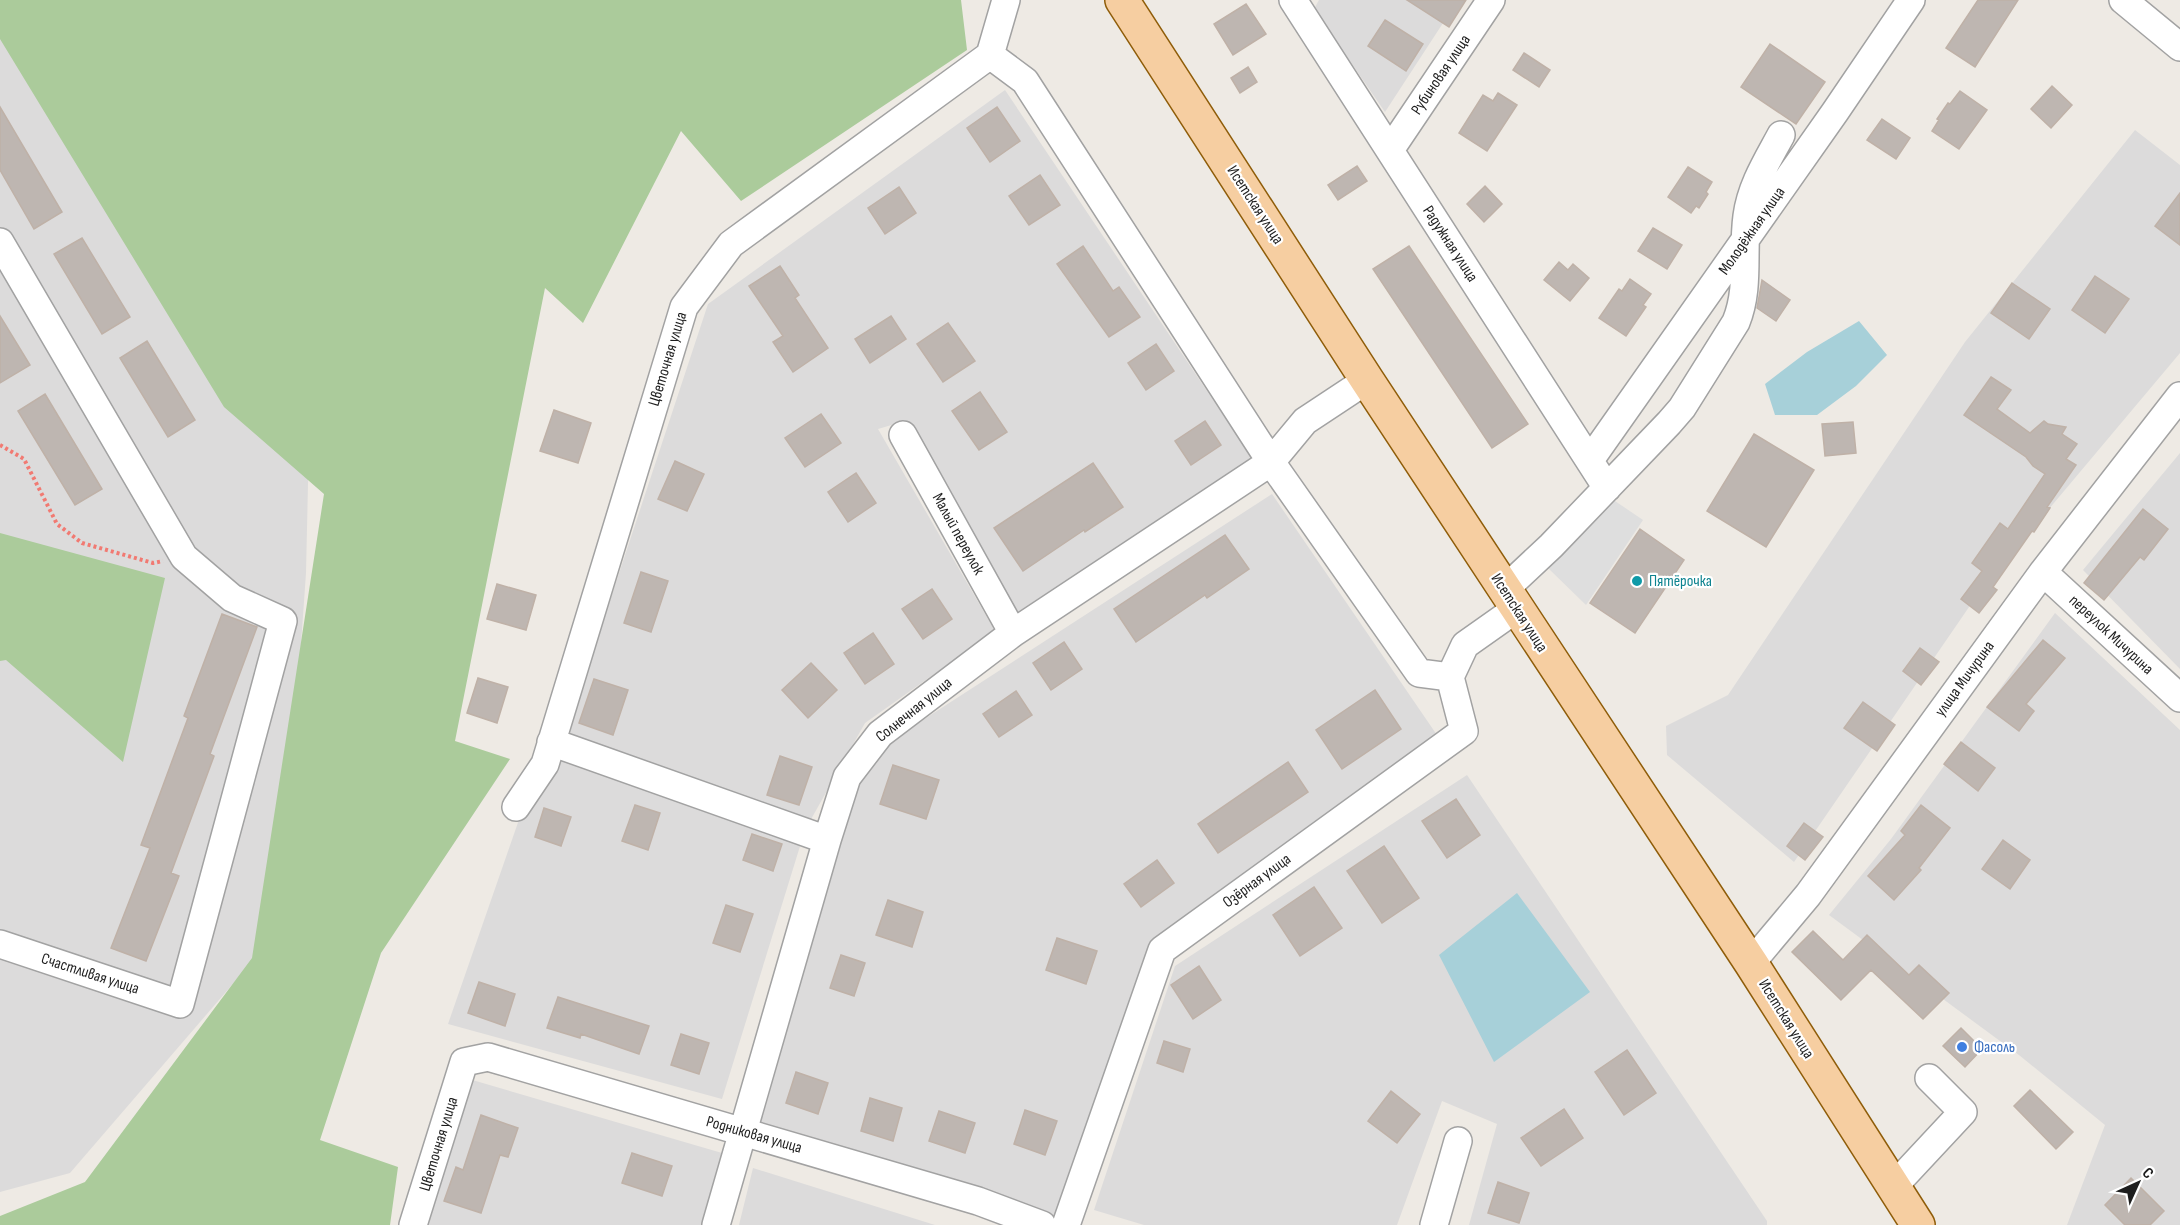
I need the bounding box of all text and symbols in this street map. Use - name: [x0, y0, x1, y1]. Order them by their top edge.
- street label: Рубиновая улица: [1407, 31, 1475, 119]
- street label: Исетская улица: [1223, 162, 1287, 248]
- street label: Молодёжная улица: [1715, 183, 1789, 279]
- street label: Радужная улица: [1418, 202, 1482, 286]
- street label: Цветочная улица: [645, 310, 691, 408]
- street label: Малый переулок: [928, 490, 989, 579]
- street label: Исетская улица: [1487, 570, 1551, 656]
- place label: Пятёрочка: [1649, 572, 1712, 591]
- marker: Пятёрочка: [1630, 574, 1644, 588]
- street label: переулок Мичурина: [2065, 591, 2157, 679]
- street label: улица Мичурина: [1931, 638, 1999, 720]
- street label: Солнечная улица: [872, 674, 956, 746]
- street label: Озёрная улица: [1219, 850, 1295, 912]
- street label: Счастливая улица: [39, 949, 141, 999]
- street label: Исетская улица: [1754, 976, 1818, 1062]
- place label: Фасоль: [1974, 1038, 2015, 1057]
- marker: Фасоль: [1955, 1040, 1969, 1054]
- street label: Цветочная улица: [416, 1095, 462, 1193]
- street label: Родниковая улица: [704, 1112, 804, 1158]
- north arrow: [2108, 1153, 2168, 1213]
- text: С: [2138, 1164, 2157, 1183]

